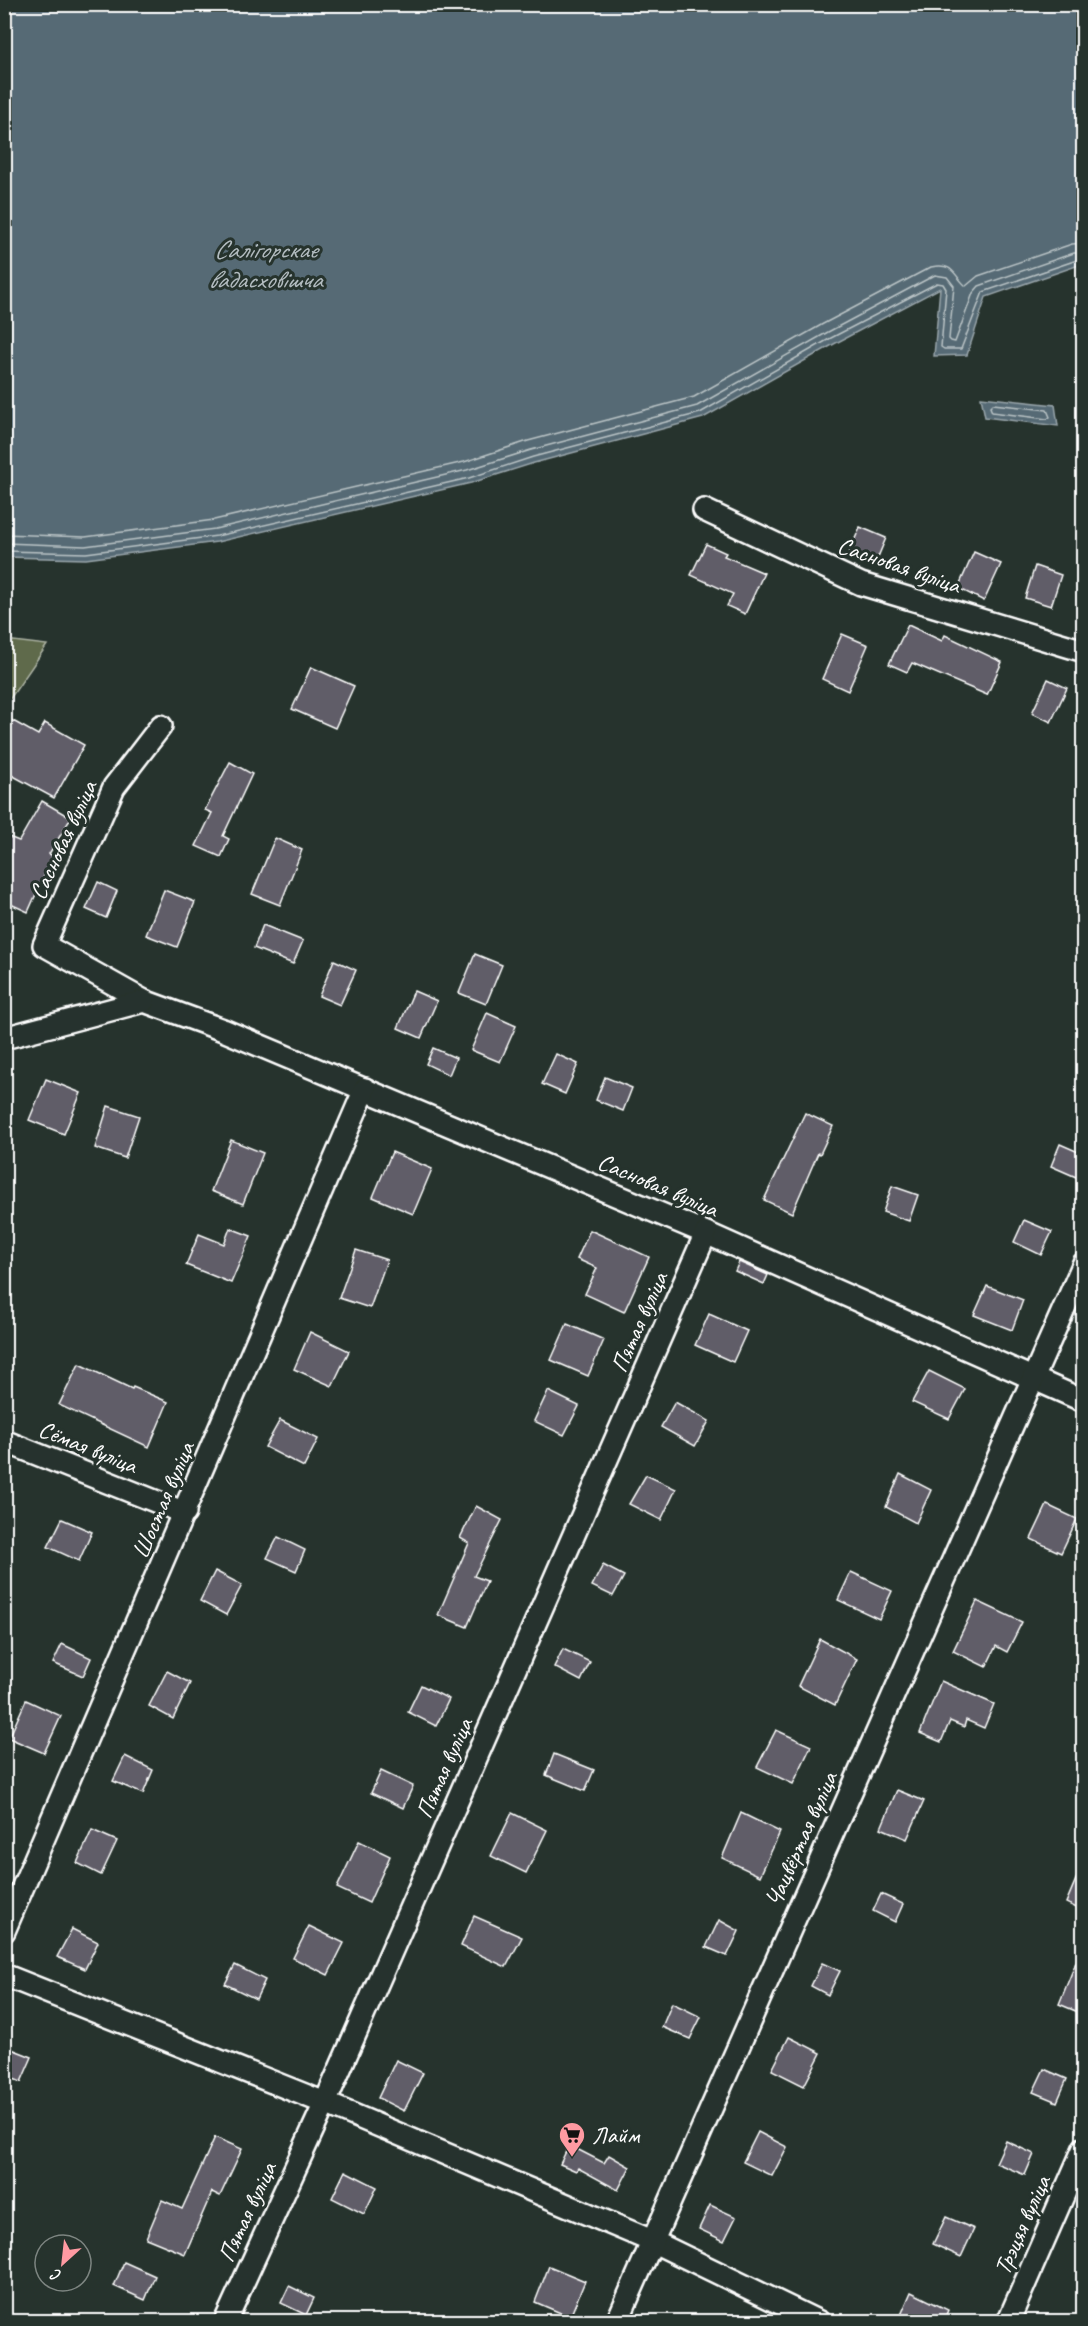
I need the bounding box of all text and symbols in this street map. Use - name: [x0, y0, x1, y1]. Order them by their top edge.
- water label: Салігорскае вадасховішча: [208, 233, 324, 296]
- street label: Сасновая вуліца: [834, 530, 966, 600]
- street label: Сасновая вуліца: [22, 774, 104, 904]
- street label: Сасновая вуліца: [593, 1146, 724, 1224]
- street label: Пятая вуліца: [604, 1266, 675, 1377]
- street label: Сёмая вуліца: [34, 1414, 143, 1481]
- street label: Шостая вуліца: [125, 1436, 202, 1563]
- street label: Пятая вуліца: [409, 1712, 480, 1823]
- street label: Чацвёртая вуліца: [758, 1766, 845, 1911]
- supermarket icon: Лайм: [557, 2120, 587, 2158]
- place label: Лайм: [592, 2120, 641, 2150]
- street label: Пятая вуліца: [211, 2156, 284, 2267]
- street label: Трэцяя вуліца: [987, 2169, 1058, 2279]
- north arrow: [33, 2233, 93, 2293]
- text: С: [47, 2264, 65, 2286]

